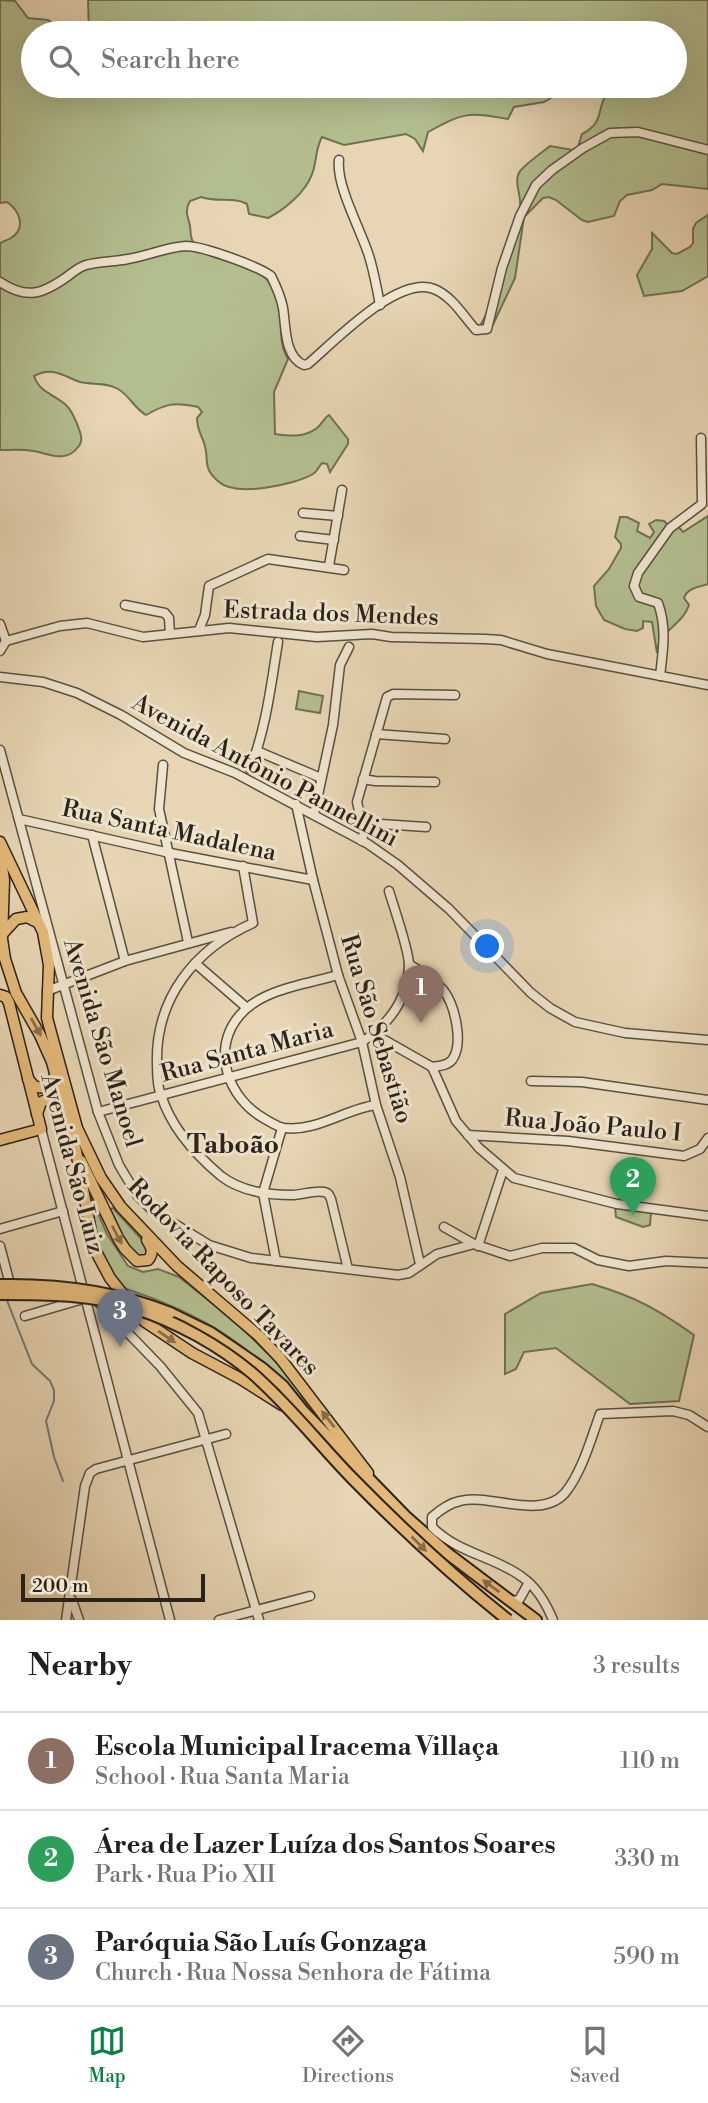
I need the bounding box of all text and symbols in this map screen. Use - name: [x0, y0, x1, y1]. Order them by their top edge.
- search box: [21, 21, 687, 98]
- icon: search: [45, 41, 83, 79]
- text: Search here: [101, 44, 240, 76]
- street label: Estrada dos Mendes: [223, 595, 439, 633]
- street label: Avenida Antônio Pannellini: [126, 687, 403, 854]
- street label: Rua Santa Madalena: [59, 794, 280, 869]
- your location: [470, 929, 504, 963]
- street label: Rua São Sebastião: [333, 931, 419, 1127]
- street label: Avenida São Manoel: [56, 934, 148, 1151]
- pin: 1: [398, 965, 444, 1023]
- street label: Rua Santa Maria: [157, 1014, 338, 1090]
- one-way arrow: [30, 1017, 41, 1037]
- street label: Avenida São Luiz: [33, 1070, 110, 1257]
- street label: Rua João Paulo I: [503, 1103, 683, 1149]
- district label: Taboão: [187, 1129, 279, 1161]
- pin: 2: [610, 1157, 656, 1215]
- street label: Rodovia Raposo Tavares: [121, 1172, 325, 1382]
- one-way arrow: [111, 1225, 123, 1245]
- pin: 3: [97, 1289, 143, 1347]
- one-way arrow: [158, 1330, 177, 1343]
- one-way arrow: [321, 1410, 335, 1428]
- one-way arrow: [410, 1535, 427, 1552]
- scale bar: [21, 1571, 205, 1603]
- text: 200 m: [32, 1574, 89, 1598]
- one-way arrow: [482, 1579, 501, 1593]
- text: Nearby: [28, 1647, 132, 1685]
- text: 3 results: [593, 1652, 680, 1680]
- text: Escola Municipal Iracema Villaça: [95, 1731, 499, 1763]
- text: 1: [45, 1747, 57, 1775]
- text: 110 m: [620, 1747, 680, 1775]
- text: School · Rua Santa Maria: [95, 1763, 350, 1791]
- text: Área de Lazer Luíza dos Santos Soares: [95, 1829, 556, 1861]
- text: 2: [44, 1845, 58, 1873]
- text: 330 m: [614, 1845, 680, 1873]
- text: Park · Rua Pio XII: [95, 1861, 275, 1889]
- text: Paróquia São Luís Gonzaga: [95, 1927, 427, 1959]
- text: 3: [44, 1943, 58, 1971]
- text: 590 m: [613, 1943, 680, 1971]
- text: Church · Rua Nossa Senhora de Fátima: [95, 1959, 491, 1987]
- tab: Map: [88, 2022, 126, 2088]
- tab: Directions: [302, 2022, 394, 2088]
- tab: Saved: [570, 2022, 620, 2088]

